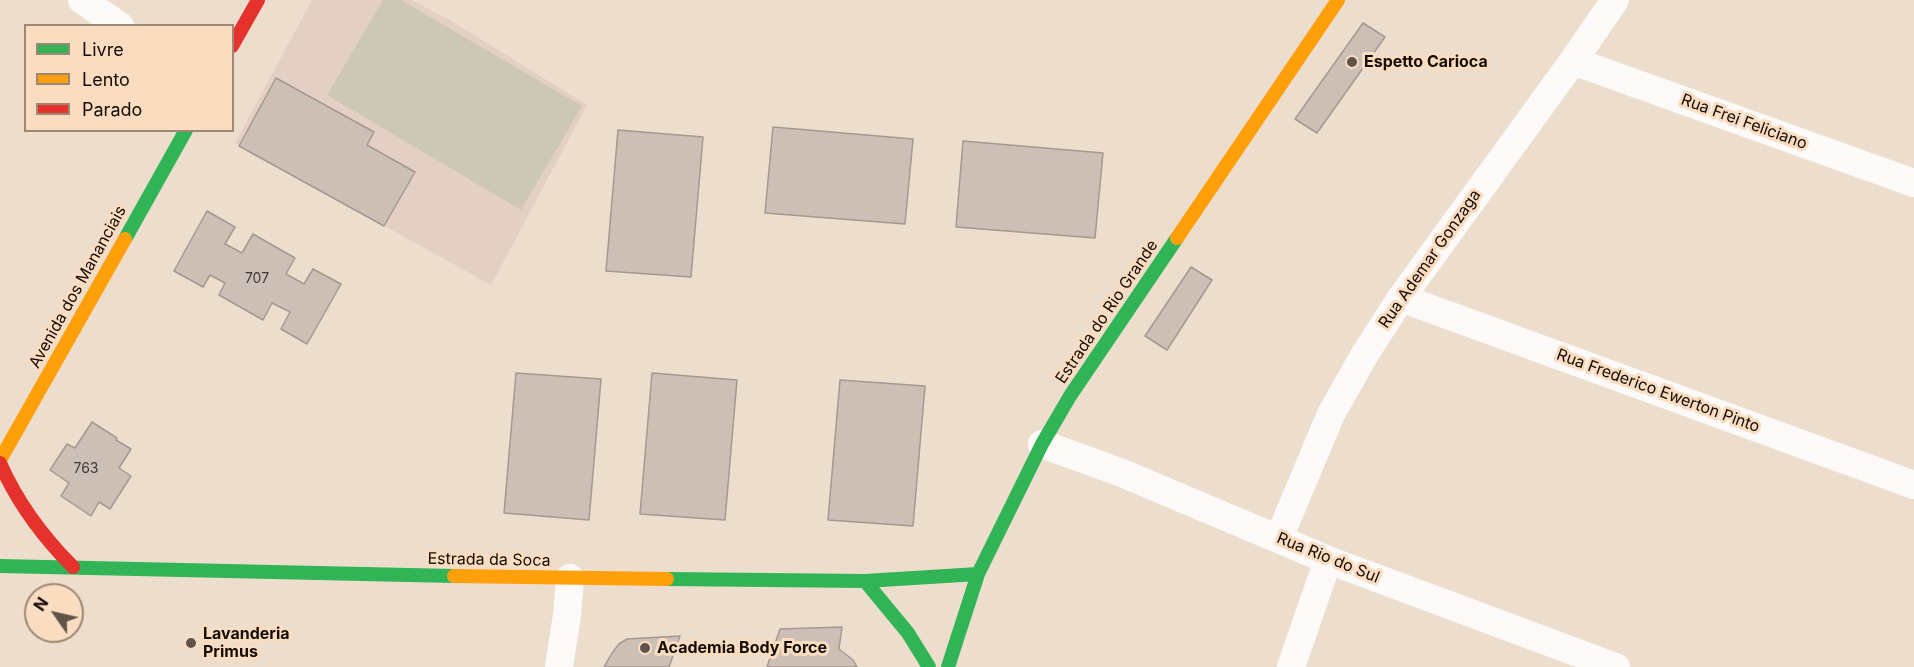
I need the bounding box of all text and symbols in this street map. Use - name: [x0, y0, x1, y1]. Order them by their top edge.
- legend: [24, 24, 234, 132]
- text: Livre: [82, 39, 124, 60]
- place label: Espetto Carioca: [1364, 52, 1488, 72]
- marker: Espetto Carioca: [1345, 55, 1359, 69]
- text: Lento: [82, 69, 130, 90]
- street label: Rua Frei Feliciano: [1678, 90, 1810, 154]
- text: Parado: [82, 99, 142, 120]
- street label: Rua Ademar Gonzaga: [1375, 186, 1485, 332]
- street label: Avenida dos Mananciais: [25, 203, 131, 371]
- street label: Estrada do Rio Grande: [1052, 236, 1162, 388]
- house number: 707: [245, 271, 269, 287]
- street label: Rua Frederico Ewerton Pinto: [1554, 345, 1762, 437]
- house number: 763: [73, 461, 99, 477]
- street label: Rua Rio do Sul: [1274, 529, 1382, 587]
- street label: Estrada da Soca: [427, 549, 551, 571]
- north arrow: [24, 583, 84, 643]
- text: N: [29, 593, 52, 615]
- place label: Lavanderia Primus: [203, 624, 290, 662]
- marker: Lavanderia Primus: [184, 636, 198, 650]
- place label: Academia Body Force: [657, 638, 827, 658]
- marker: Academia Body Force: [638, 641, 652, 655]

